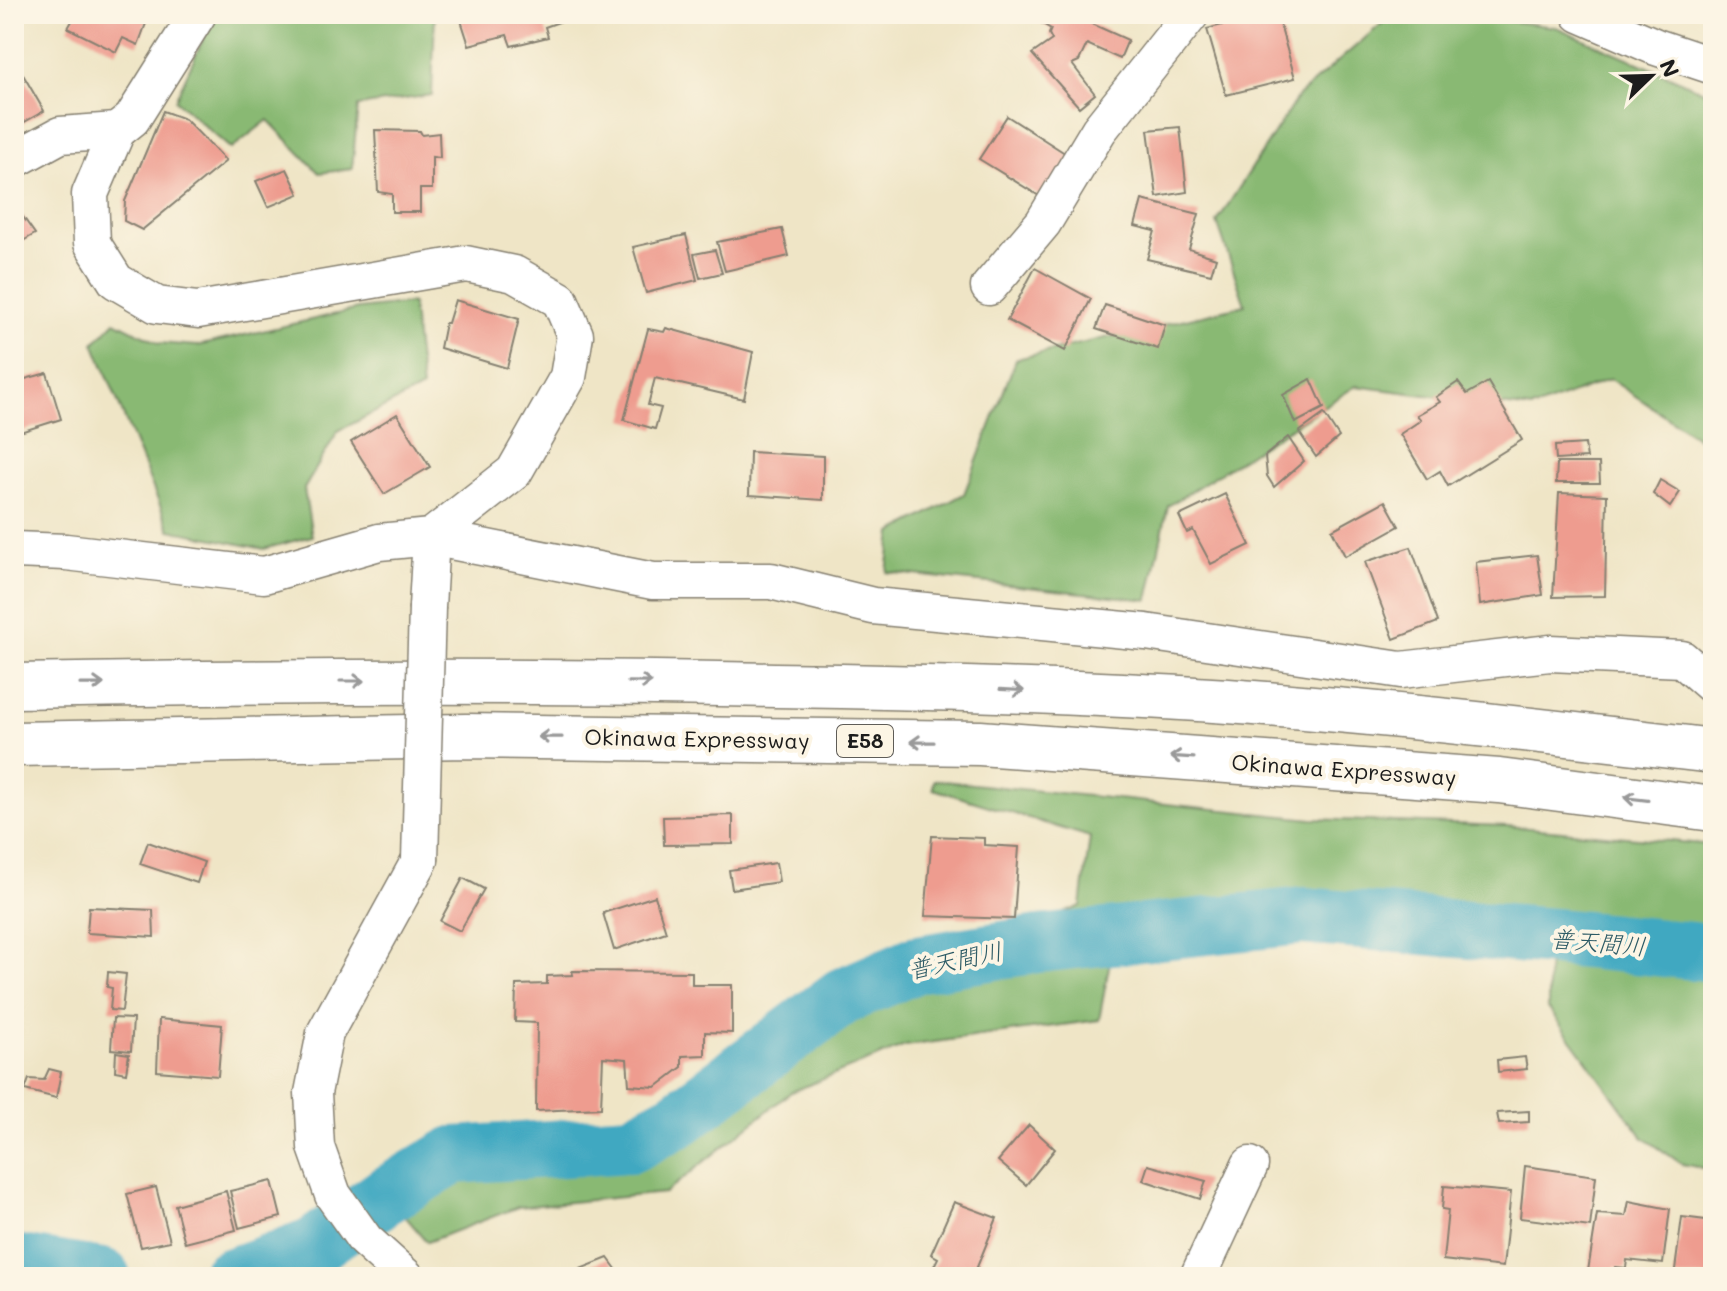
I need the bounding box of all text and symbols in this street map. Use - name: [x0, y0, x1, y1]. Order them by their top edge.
- north arrow: [1611, 36, 1691, 116]
- text: N: [1653, 55, 1686, 81]
- one-way arrow: [338, 673, 365, 689]
- one-way arrow: [626, 674, 653, 690]
- one-way arrow: [78, 676, 105, 692]
- one-way arrow: [998, 683, 1025, 698]
- street label: Okinawa Expressway: [584, 722, 810, 755]
- road number: E58: [837, 725, 893, 757]
- one-way arrow: [537, 729, 564, 745]
- one-way arrow: [909, 734, 936, 750]
- street label: Okinawa Expressway: [1231, 747, 1457, 792]
- one-way arrow: [1169, 749, 1196, 764]
- one-way arrow: [1624, 791, 1649, 806]
- water label: 普天間川: [1549, 922, 1647, 961]
- water label: 普天間川: [905, 934, 1005, 985]

